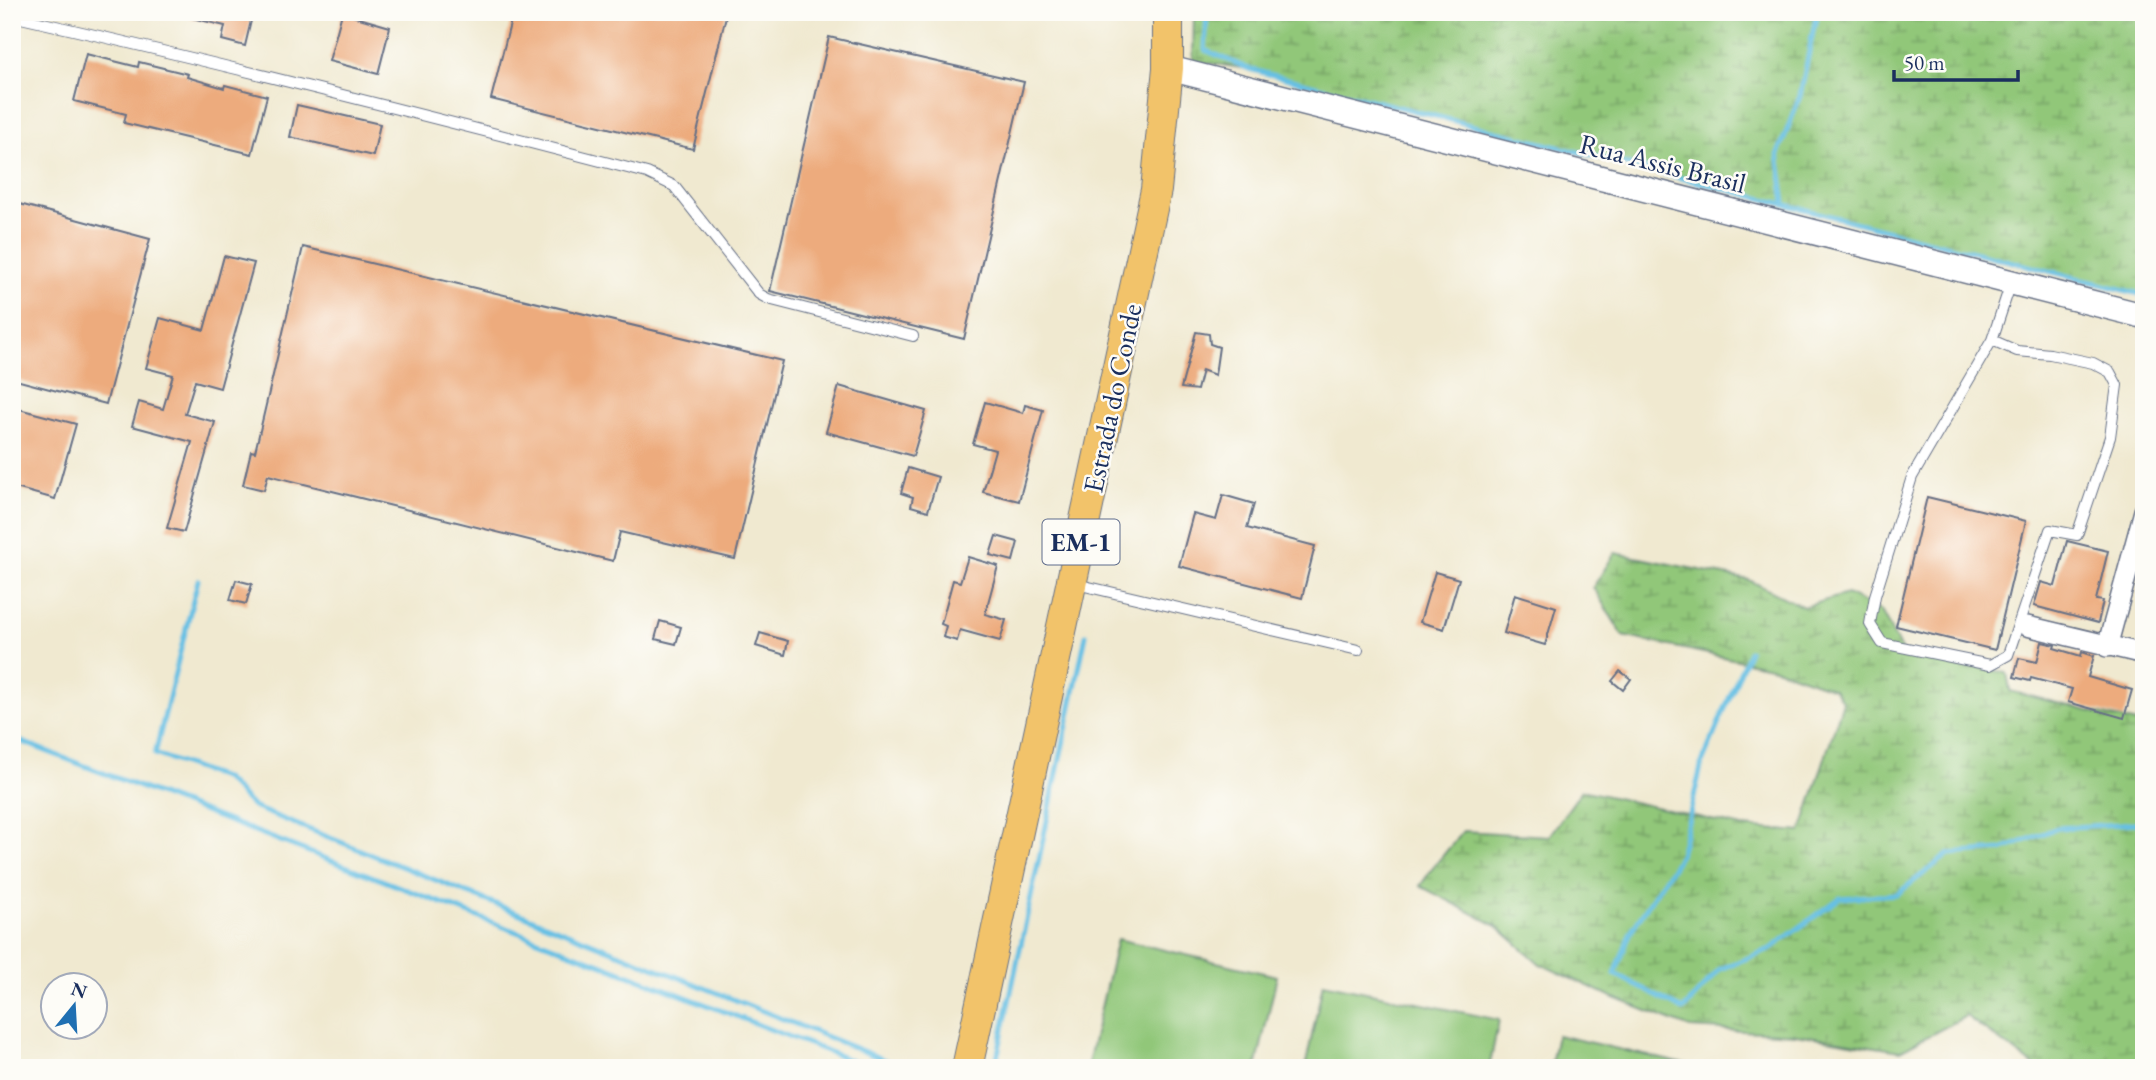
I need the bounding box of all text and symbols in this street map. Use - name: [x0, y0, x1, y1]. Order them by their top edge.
- scale bar: [1894, 38, 2018, 82]
- text: 50 m: [1904, 49, 1945, 76]
- street label: Rua Assis Brasil: [1576, 125, 1750, 201]
- street label: Estrada do Conde: [1074, 300, 1150, 496]
- road number: EM-1: [1042, 520, 1120, 564]
- north arrow: [38, 972, 108, 1042]
- text: N: [68, 976, 91, 1005]

